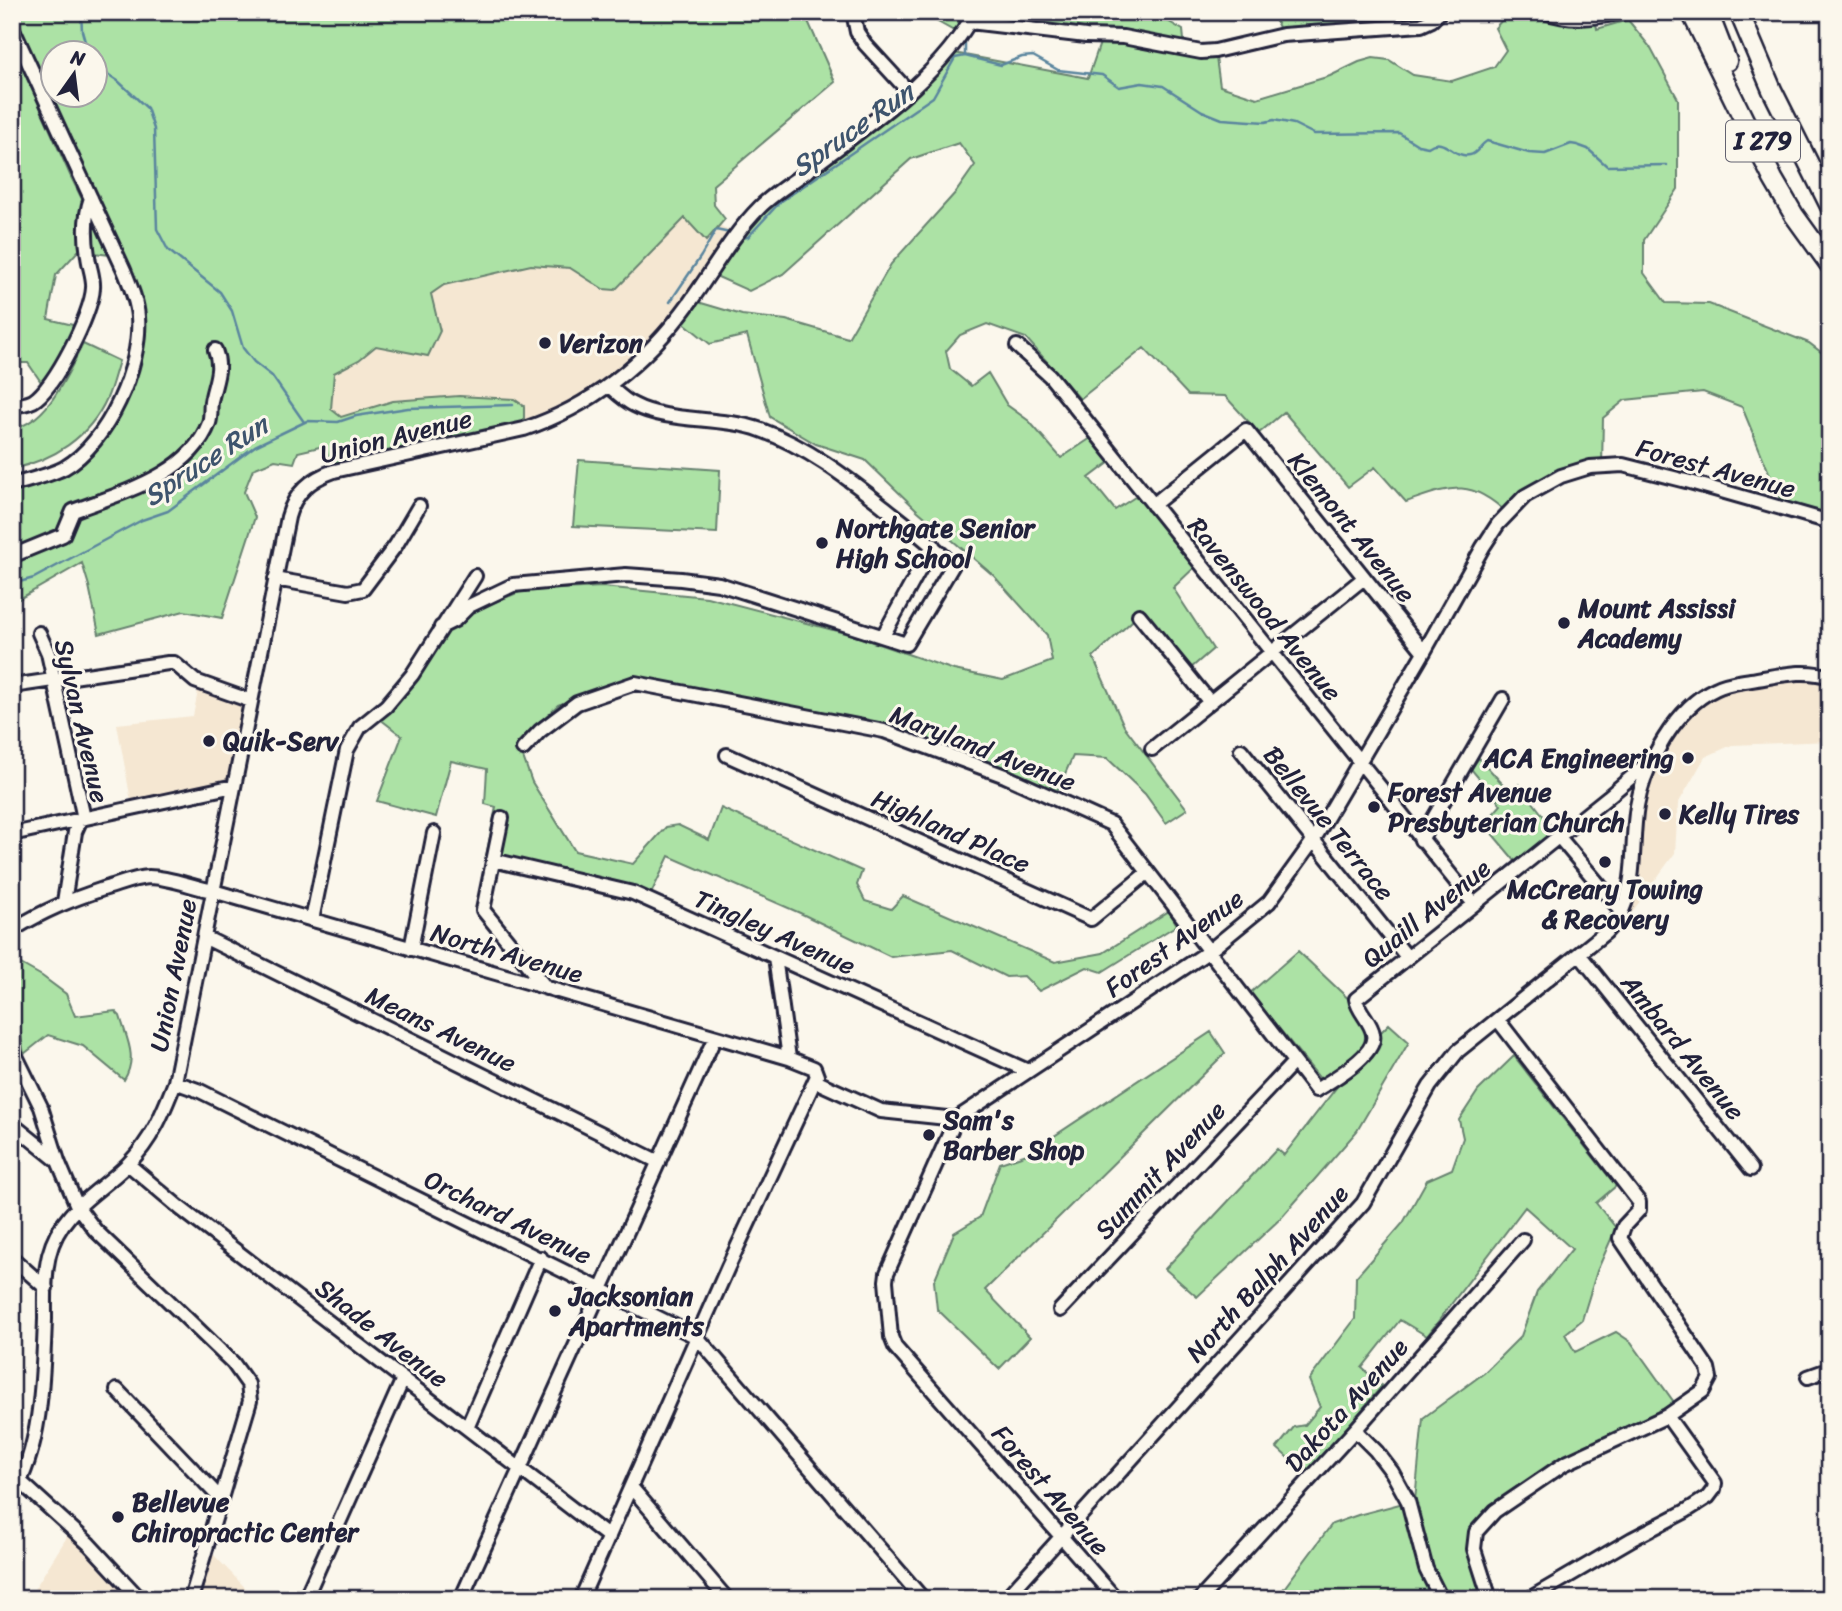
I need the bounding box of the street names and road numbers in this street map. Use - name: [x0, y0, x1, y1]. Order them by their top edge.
- road number: I 279: [1726, 120, 1800, 162]
- street label: Union Avenue: [315, 395, 477, 477]
- street label: Forest Avenue: [1631, 425, 1801, 511]
- street label: Klemont Avenue: [1276, 441, 1428, 613]
- street label: Ravenswood Avenue: [1176, 506, 1354, 712]
- street label: Sylvan Avenue: [41, 634, 123, 808]
- street label: Maryland Avenue: [883, 691, 1083, 805]
- street label: Bellevue Terrace: [1251, 735, 1407, 911]
- street label: Highland Place: [864, 775, 1038, 887]
- street label: Quaill Avenue: [1351, 846, 1501, 980]
- street label: Tingley Avenue: [687, 876, 863, 988]
- street label: Forest Avenue: [1094, 876, 1254, 1010]
- street label: Union Avenue: [136, 894, 210, 1056]
- street label: North Avenue: [425, 909, 589, 997]
- street label: Ambard Avenue: [1608, 962, 1757, 1131]
- street label: Means Avenue: [358, 973, 524, 1085]
- street label: Summit Avenue: [1083, 1089, 1237, 1251]
- street label: Orchard Avenue: [416, 1156, 600, 1278]
- street label: North Balph Avenue: [1174, 1173, 1361, 1373]
- street label: Shade Avenue: [305, 1266, 459, 1400]
- street label: Dakota Avenue: [1272, 1326, 1420, 1483]
- street label: Forest Avenue: [980, 1413, 1122, 1567]

